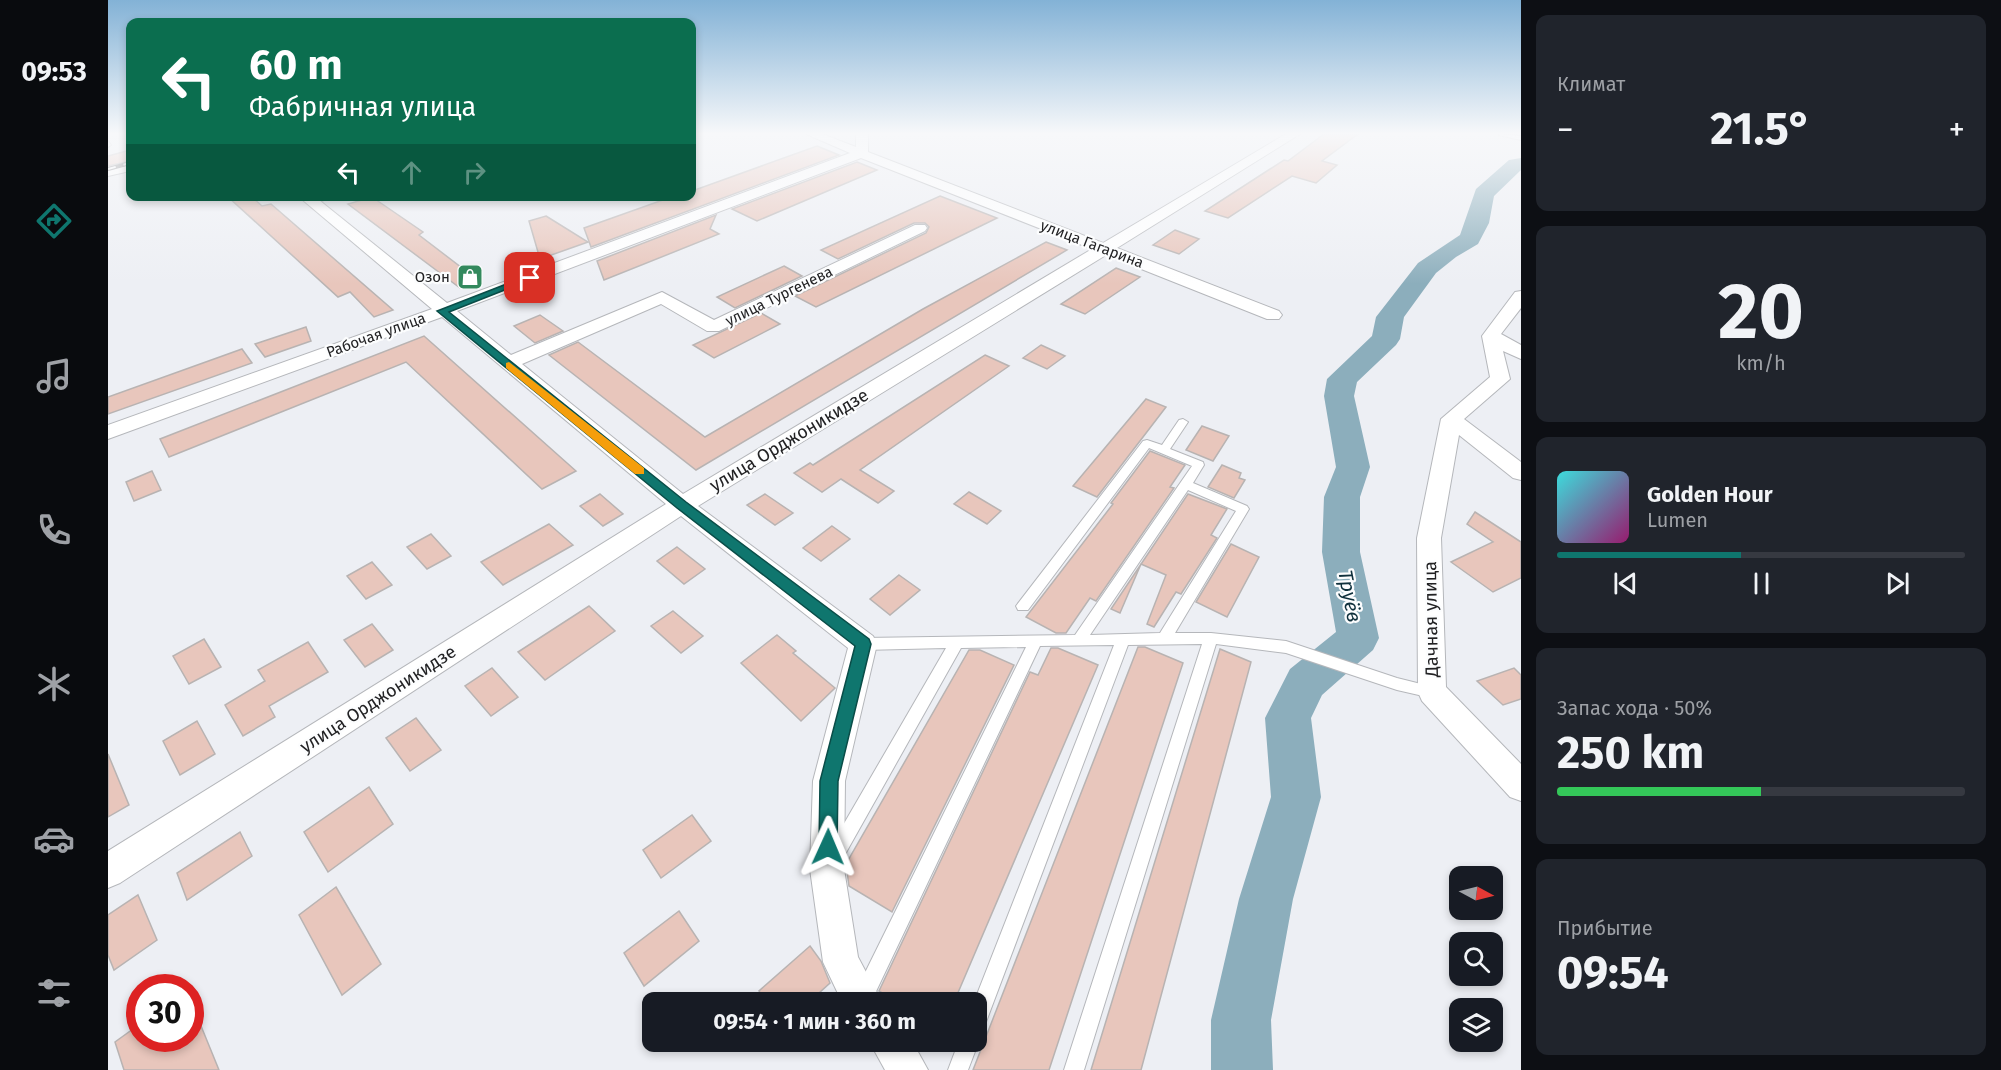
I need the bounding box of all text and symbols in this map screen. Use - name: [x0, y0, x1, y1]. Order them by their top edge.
- text: 60 m: [249, 40, 343, 90]
- icon: left: [150, 42, 228, 120]
- text: 09:53: [21, 56, 87, 88]
- text: Климат: [1557, 72, 1625, 96]
- text: Фабричная улица: [249, 91, 476, 123]
- text: 21.5°: [1710, 102, 1812, 156]
- text: −: [1557, 110, 1574, 150]
- text: +: [1949, 110, 1965, 150]
- icon: left: [332, 156, 365, 189]
- icon: ahead: [395, 156, 428, 189]
- icon: right: [458, 156, 491, 189]
- icon: directions: [33, 200, 75, 242]
- street label: улица Гагарина: [1038, 216, 1146, 272]
- pin: [504, 252, 555, 303]
- icon: arrive: [513, 261, 546, 294]
- shop icon: Озон: [455, 262, 485, 292]
- street label: улица Тургенева: [722, 262, 836, 330]
- text: 20: [1718, 265, 1804, 359]
- place label: Озон: [415, 268, 450, 286]
- street label: Рабочая улица: [324, 309, 428, 361]
- text: km/h: [1736, 351, 1786, 375]
- icon: music: [33, 355, 75, 397]
- street label: улица Орджоникидзе: [705, 384, 873, 496]
- text: Golden Hour: [1647, 481, 1773, 508]
- text: Lumen: [1647, 508, 1708, 532]
- icon: phone: [33, 509, 75, 551]
- street label: Дачная улица: [1419, 561, 1443, 678]
- icon: previous: [1609, 567, 1642, 600]
- icon: pause: [1745, 567, 1778, 600]
- icon: next: [1881, 567, 1914, 600]
- water label: Труёв: [1333, 568, 1367, 624]
- street label: улица Орджоникидзе: [296, 640, 460, 758]
- icon: climate: [33, 663, 75, 705]
- text: Запас хода · 50%: [1557, 696, 1712, 720]
- text: 250 km: [1557, 726, 1704, 780]
- position arrow: [796, 815, 860, 879]
- icon: car: [33, 818, 75, 860]
- north arrow: [1449, 866, 1503, 920]
- map controls: [1449, 866, 1503, 1052]
- text: Прибытие: [1557, 916, 1653, 940]
- button: search: [1449, 932, 1503, 986]
- text: 09:54: [1557, 946, 1669, 1000]
- icon: filters: [33, 972, 75, 1014]
- speed limit sign: 30: [126, 974, 204, 1052]
- button: layers: [1449, 998, 1503, 1052]
- text: 09:54 · 1 мин · 360 m: [713, 1008, 916, 1035]

